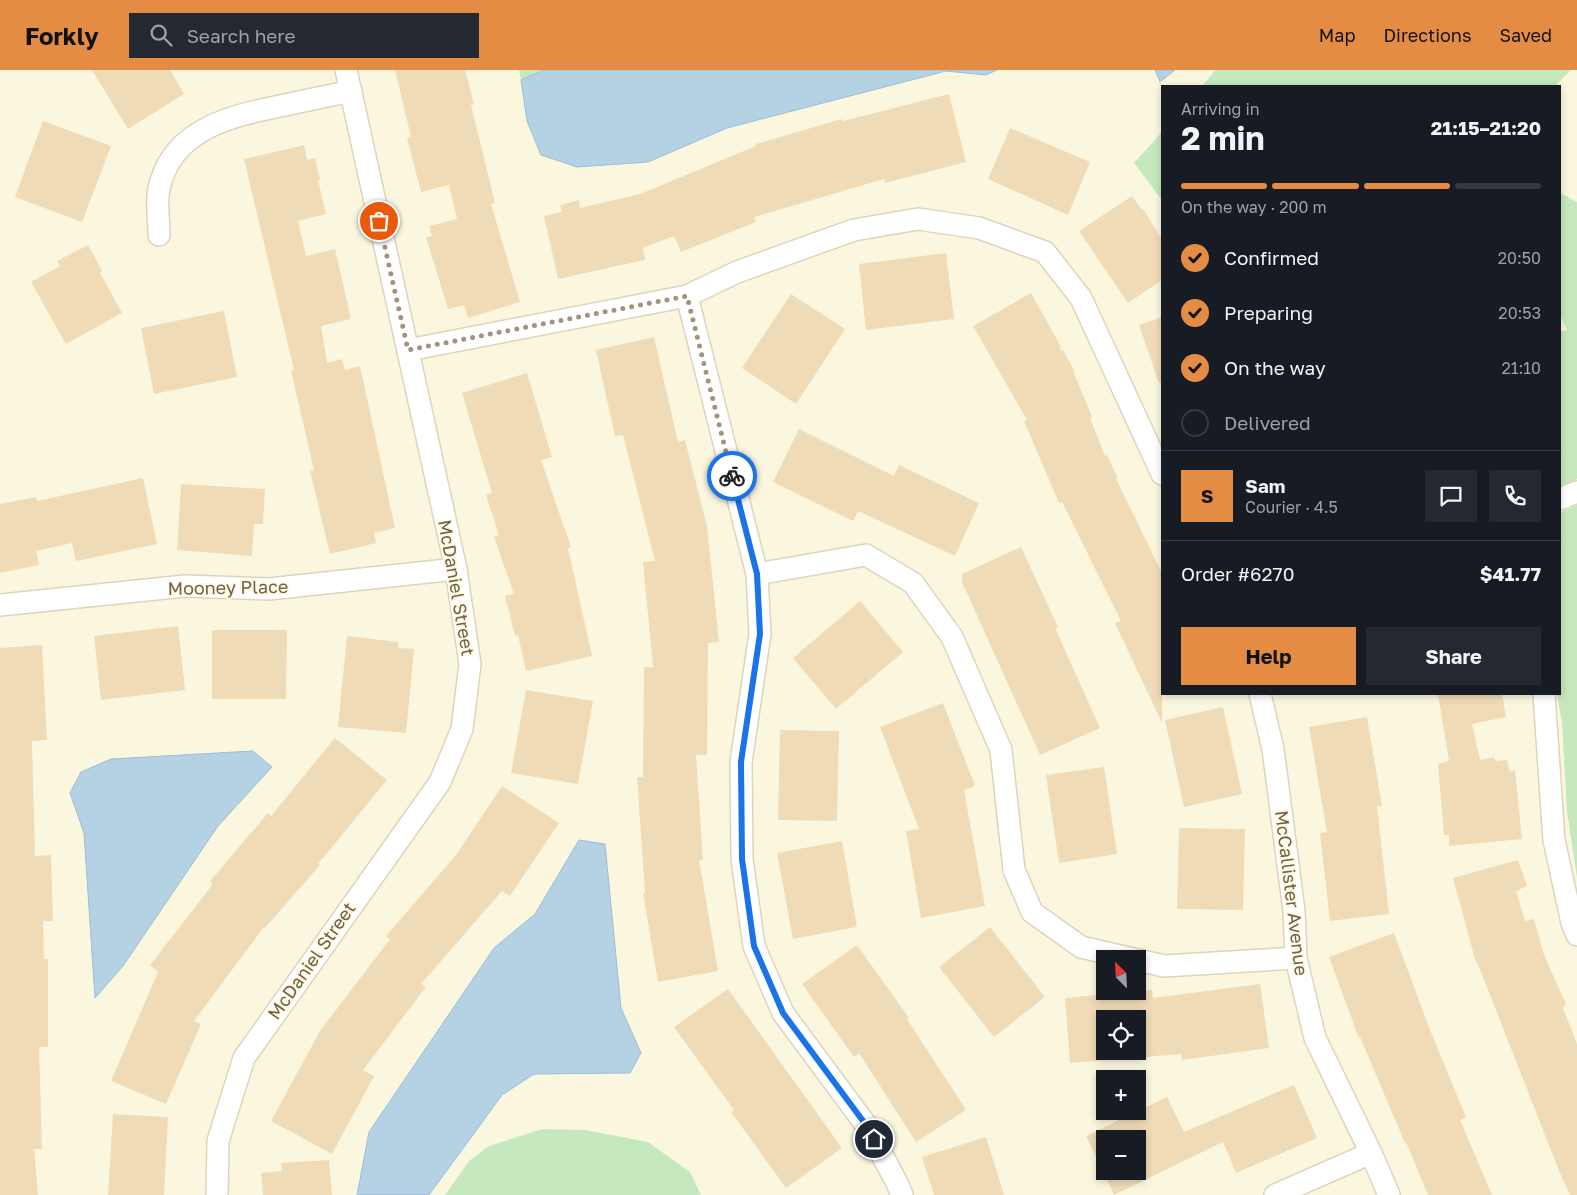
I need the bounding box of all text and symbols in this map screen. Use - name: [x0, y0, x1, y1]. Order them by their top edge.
- search box: [129, 13, 479, 58]
- text: Forkly: [25, 21, 99, 50]
- icon: search: [147, 21, 175, 49]
- text: Search here: [187, 24, 296, 47]
- text: Map: [1319, 24, 1355, 46]
- text: Directions: [1383, 24, 1471, 46]
- text: Saved: [1499, 24, 1552, 46]
- text: Arriving in: [1181, 99, 1260, 119]
- text: 21:15–21:20: [1431, 116, 1541, 139]
- text: 2 min: [1181, 119, 1265, 157]
- text: On the way · 200 m: [1181, 197, 1327, 217]
- pin: [358, 200, 400, 242]
- icon: bag: [365, 207, 393, 235]
- icon: check: [1181, 244, 1209, 272]
- text: Confirmed: [1224, 246, 1319, 269]
- text: 20:50: [1498, 248, 1541, 268]
- icon: check: [1181, 299, 1209, 327]
- text: Preparing: [1224, 301, 1313, 324]
- text: 20:53: [1498, 303, 1541, 323]
- icon: check: [1181, 354, 1209, 382]
- text: On the way: [1224, 356, 1326, 379]
- text: 21:10: [1501, 358, 1541, 378]
- text: Delivered: [1224, 411, 1311, 434]
- courier: [707, 451, 757, 501]
- icon: bike: [718, 462, 746, 490]
- button: chat: [1425, 470, 1477, 522]
- button: phone: [1489, 470, 1541, 522]
- text: Sam: [1245, 474, 1285, 497]
- text: S: [1201, 484, 1213, 507]
- text: Courier · 4.5: [1245, 497, 1338, 517]
- street label: McDaniel Street: [434, 518, 480, 658]
- text: Order #6270: [1181, 562, 1294, 585]
- text: $41.77: [1480, 562, 1541, 585]
- street label: Mooney Place: [167, 575, 289, 599]
- button: Help: [1181, 627, 1356, 685]
- button: Share: [1366, 627, 1541, 685]
- street label: McCallister Avenue: [1271, 809, 1313, 977]
- street label: McDaniel Street: [263, 898, 360, 1023]
- north arrow: [1096, 950, 1146, 1000]
- map controls: [1096, 950, 1146, 1180]
- button: locate: [1096, 1010, 1146, 1060]
- button: +: [1096, 1070, 1146, 1120]
- pin: [853, 1118, 895, 1160]
- icon: home: [860, 1125, 888, 1153]
- button: −: [1096, 1130, 1146, 1180]

